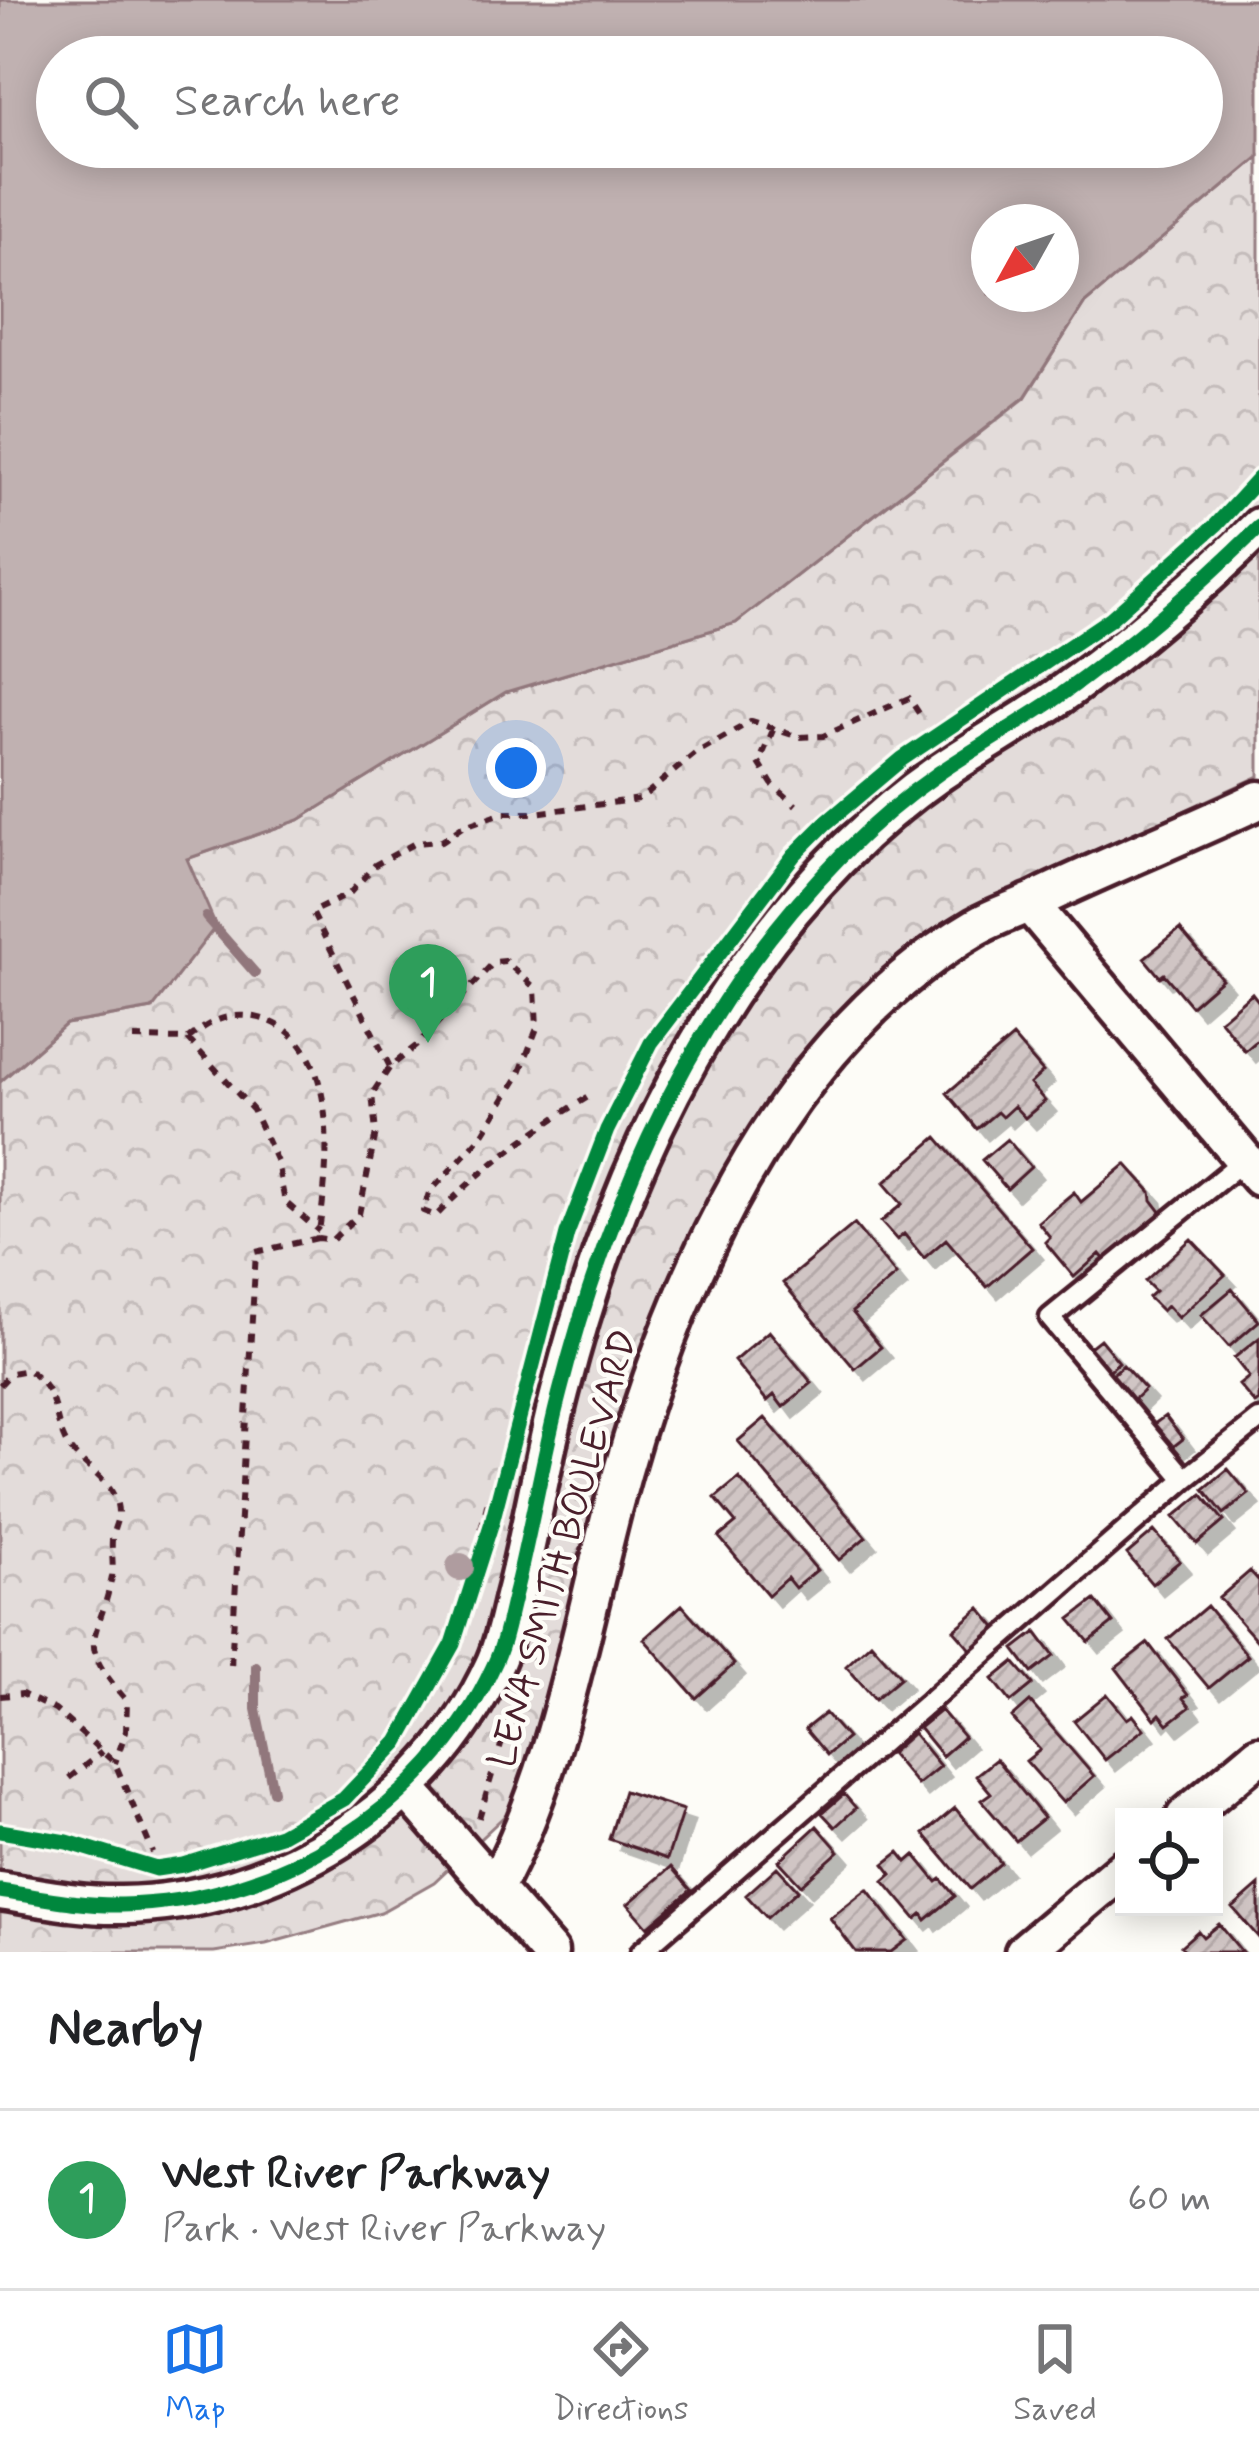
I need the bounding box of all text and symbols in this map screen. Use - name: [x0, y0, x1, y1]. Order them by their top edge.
- search box: [36, 36, 1223, 168]
- icon: search: [78, 69, 144, 135]
- text: Search here: [174, 73, 401, 132]
- north arrow: [971, 204, 1079, 312]
- your location: [486, 738, 546, 798]
- pin: 1: [389, 944, 467, 1043]
- street label: LENA SMITH BOULEVARD: [477, 1324, 651, 1774]
- map controls: [1115, 1808, 1223, 1916]
- button: locate: [1115, 1808, 1223, 1916]
- text: Nearby: [48, 1997, 203, 2063]
- text: West River Parkway: [162, 2145, 550, 2204]
- text: 1: [78, 2174, 96, 2225]
- text: 60 m: [1127, 2174, 1211, 2225]
- text: Park · West River Parkway: [162, 2204, 606, 2255]
- tab: Map: [162, 2316, 228, 2432]
- tab: Directions: [553, 2316, 689, 2432]
- tab: Saved: [1013, 2316, 1097, 2432]

